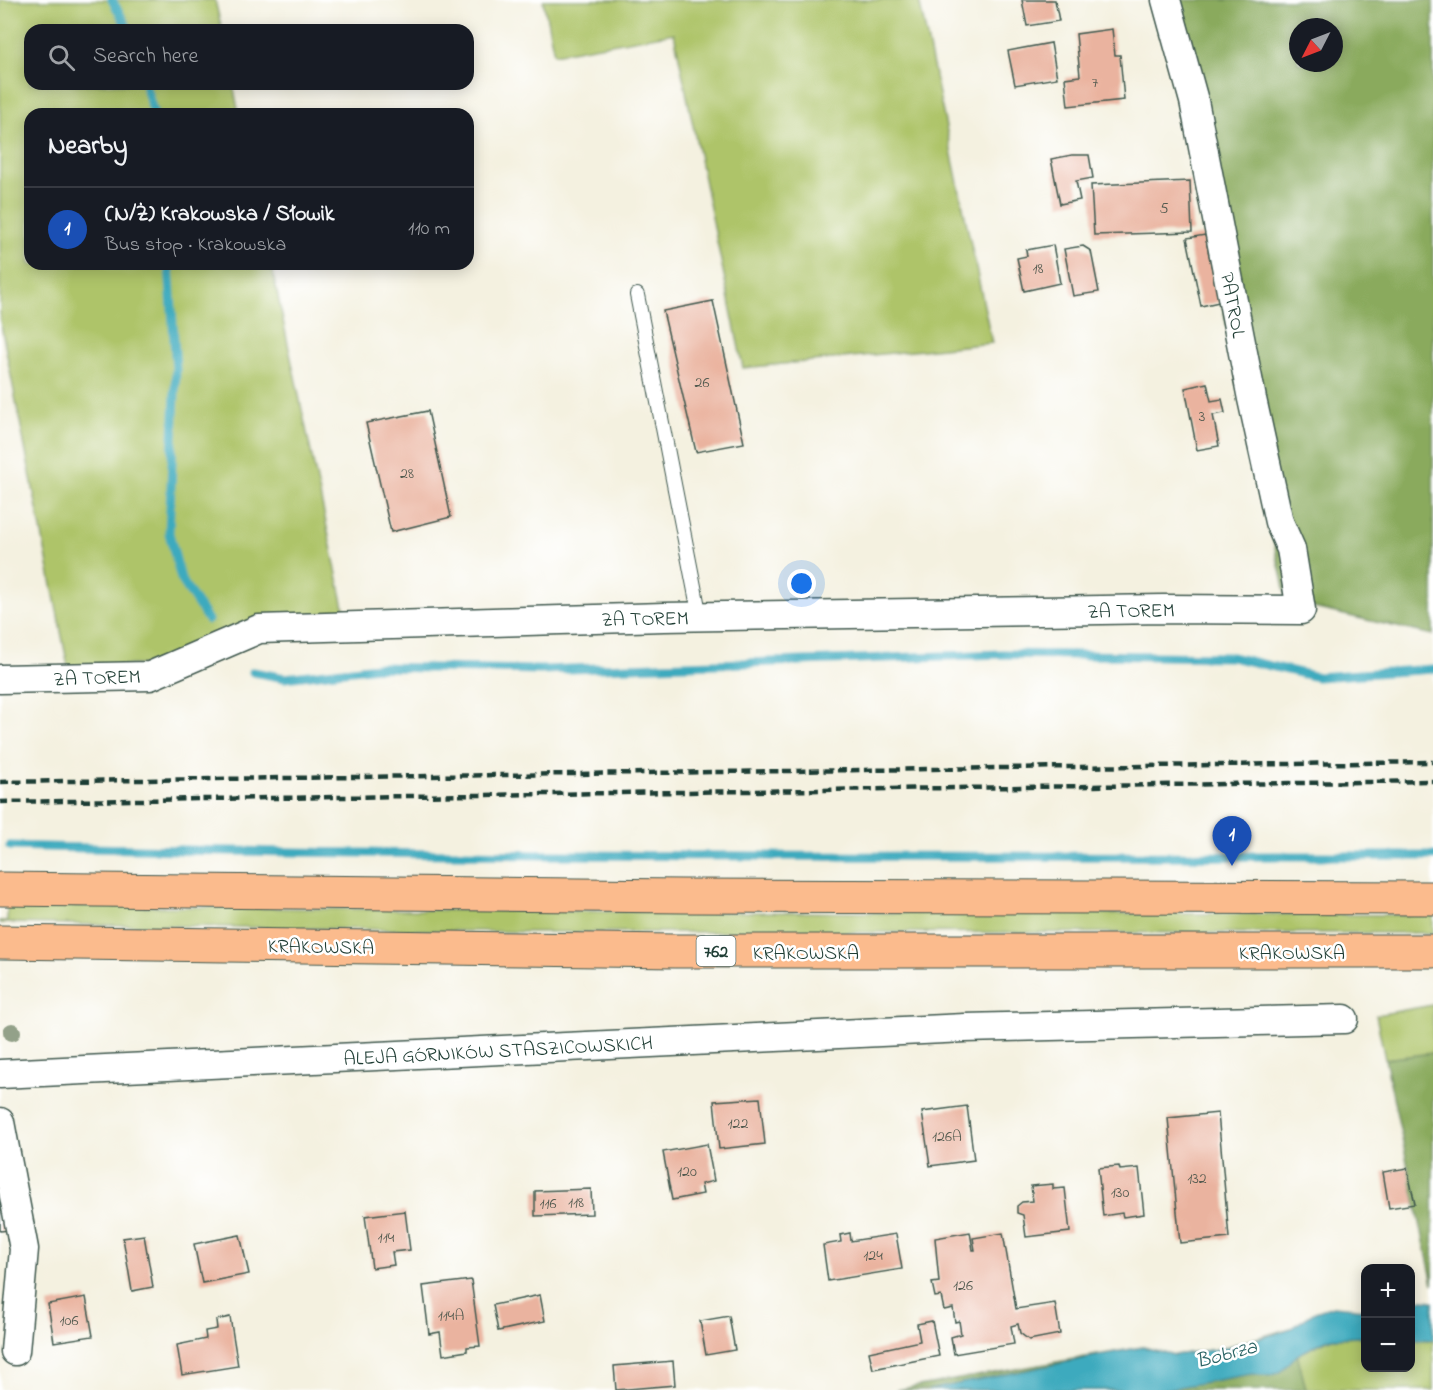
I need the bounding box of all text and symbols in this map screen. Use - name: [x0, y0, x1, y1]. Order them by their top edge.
- north arrow: [1289, 18, 1343, 72]
- search box: [24, 24, 474, 90]
- icon: search: [45, 41, 78, 74]
- text: Search here: [93, 41, 198, 73]
- house number: 7: [1092, 71, 1099, 95]
- text: Nearby: [48, 128, 127, 166]
- house number: 5: [1159, 197, 1169, 221]
- text: (N/Ż) Krakowska / Słowik: [105, 199, 334, 231]
- text: 1: [64, 215, 71, 244]
- text: 110 m: [408, 215, 450, 244]
- text: Bus stop · Krakowska: [105, 231, 286, 260]
- house number: 18: [1032, 257, 1044, 281]
- street label: PATROL: [1211, 270, 1252, 341]
- house number: 26: [695, 371, 710, 395]
- house number: 3: [1199, 405, 1205, 429]
- house number: 28: [400, 462, 414, 486]
- your location: [787, 569, 816, 598]
- street label: ZA TOREM: [1087, 597, 1175, 628]
- street label: ZA TOREM: [601, 605, 689, 636]
- street label: ZA TOREM: [53, 663, 141, 696]
- pin: 1: [1212, 816, 1252, 866]
- street label: KRAKOWSKA: [268, 933, 374, 964]
- road number: 762: [696, 936, 736, 966]
- street label: KRAKOWSKA: [753, 940, 859, 969]
- street label: KRAKOWSKA: [1239, 940, 1345, 969]
- street label: ALEJA GÓRNIKÓW STASZICOWSKICH: [343, 1030, 654, 1075]
- house number: 122: [728, 1112, 749, 1136]
- house number: 126A: [932, 1125, 962, 1149]
- house number: 120: [677, 1160, 697, 1184]
- house number: 132: [1187, 1167, 1207, 1191]
- house number: 130: [1111, 1181, 1129, 1205]
- house number: 118: [568, 1191, 584, 1215]
- house number: 116: [539, 1192, 557, 1216]
- house number: 114: [378, 1226, 395, 1250]
- house number: 124: [863, 1244, 883, 1268]
- map controls: [1361, 1264, 1415, 1372]
- button: +: [1361, 1264, 1415, 1318]
- house number: 126: [953, 1274, 973, 1298]
- house number: 114A: [438, 1304, 464, 1328]
- house number: 106: [59, 1309, 79, 1333]
- button: −: [1361, 1318, 1415, 1372]
- water label: Bobrza: [1193, 1332, 1261, 1377]

